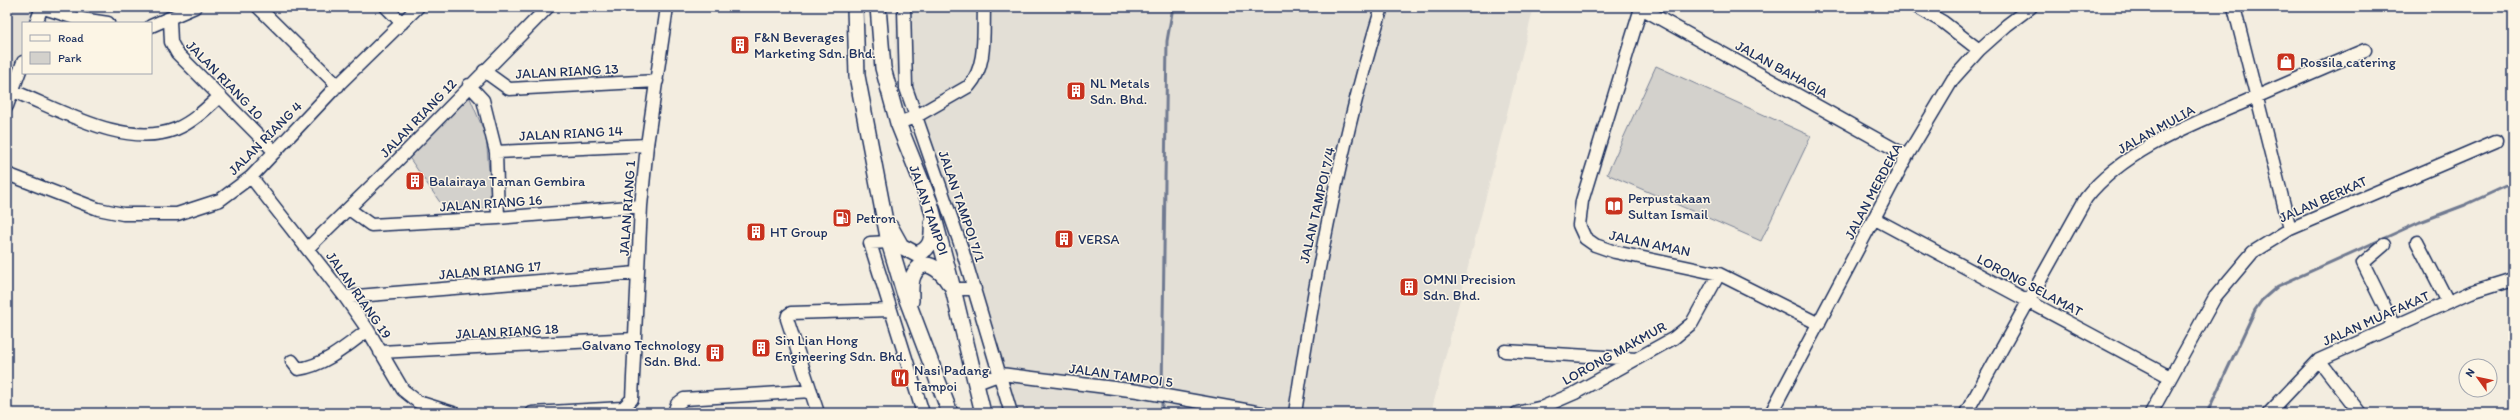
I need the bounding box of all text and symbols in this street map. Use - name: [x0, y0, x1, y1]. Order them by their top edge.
- legend: [22, 22, 152, 74]
- place label: F&N Beverages Marketing Sdn. Bhd.: [754, 29, 876, 62]
- text: Road: [58, 31, 84, 45]
- building icon: F&N Beverages Marketing Sdn. Bhd.: [729, 34, 751, 56]
- street label: JALAN RIANG 10: [182, 37, 267, 124]
- street label: JALAN BAHAGIA: [1733, 37, 1831, 102]
- text: Park: [58, 51, 82, 65]
- shop icon: Rossila catering: [2275, 51, 2297, 73]
- place label: Rossila catering: [2300, 54, 2397, 71]
- street label: JALAN RIANG 13: [515, 60, 619, 83]
- street label: JALAN RIANG 12: [376, 75, 461, 161]
- place label: NL Metals Sdn. Bhd.: [1090, 75, 1150, 108]
- building icon: NL Metals Sdn. Bhd.: [1065, 80, 1087, 102]
- street label: JALAN RIANG 4: [225, 97, 306, 179]
- street label: JALAN MULIA: [2115, 101, 2198, 158]
- street label: JALAN RIANG 14: [519, 122, 624, 145]
- street label: JALAN MERDEKA: [1841, 140, 1906, 242]
- street label: JALAN TAMPOI 7/4: [1296, 145, 1339, 265]
- street label: JALAN TAMPOI 7/1: [934, 148, 989, 265]
- street label: JALAN RIANG 1: [616, 159, 639, 256]
- street label: JALAN TAMPOI: [905, 163, 952, 258]
- building icon: Balairaya Taman Gembira: [404, 170, 426, 192]
- street label: JALAN BERKAT: [2277, 172, 2370, 226]
- place label: Balairaya Taman Gembira: [429, 173, 586, 190]
- place label: Perpustakaan Sultan Ismail: [1628, 190, 1711, 223]
- street label: JALAN RIANG 16: [439, 191, 543, 216]
- library icon: Perpustakaan Sultan Ismail: [1603, 195, 1625, 217]
- fuel station icon: Petron: [831, 207, 853, 229]
- place label: Petron: [856, 210, 896, 227]
- building icon: HT Group: [745, 221, 767, 243]
- place label: HT Group: [770, 224, 828, 241]
- street label: JALAN AMAN: [1608, 227, 1692, 260]
- building icon: VERSA: [1053, 228, 1075, 250]
- place label: VERSA: [1078, 231, 1120, 248]
- street label: JALAN RIANG 19: [322, 248, 395, 342]
- street label: LORONG SELAMAT: [1974, 250, 2086, 321]
- street label: JALAN RIANG 17: [438, 258, 542, 283]
- place label: OMNI Precision Sdn. Bhd.: [1423, 271, 1516, 304]
- building icon: OMNI Precision Sdn. Bhd.: [1398, 276, 1420, 298]
- street label: JALAN MUAFAKAT: [2320, 287, 2433, 350]
- street label: LORONG MAKMUR: [1559, 318, 1669, 389]
- street label: JALAN RIANG 18: [455, 320, 559, 343]
- place label: Sin Lian Hong Engineering Sdn. Bhd.: [775, 332, 907, 365]
- place label: Galvano Technology Sdn. Bhd.: [582, 337, 701, 370]
- building icon: Sin Lian Hong Engineering Sdn. Bhd.: [750, 337, 772, 359]
- building icon: Galvano Technology Sdn. Bhd.: [704, 342, 726, 364]
- north arrow: [2458, 358, 2498, 398]
- street label: JALAN TAMPOI 5: [1068, 360, 1174, 391]
- place label: Nasi Padang Tampoi: [914, 362, 990, 395]
- text: N: [2463, 366, 2478, 379]
- restaurant icon: Nasi Padang Tampoi: [889, 367, 911, 389]

